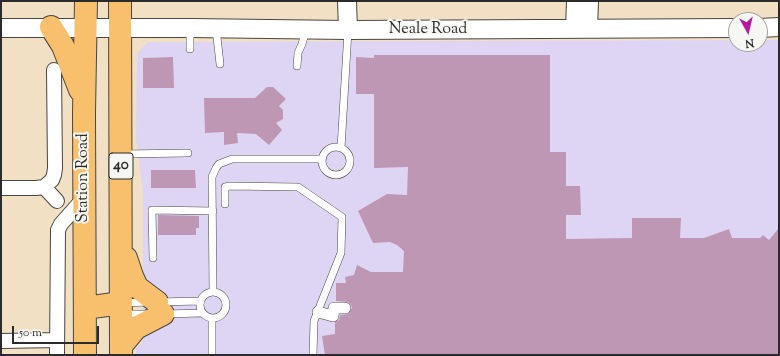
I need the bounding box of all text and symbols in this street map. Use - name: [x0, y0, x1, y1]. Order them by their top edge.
- north arrow: [728, 12, 768, 52]
- street label: Neale Road: [389, 20, 467, 40]
- text: N: [744, 34, 755, 51]
- street label: Station Road: [74, 133, 94, 223]
- road number: 40: [109, 153, 133, 179]
- scale bar: [14, 318, 101, 344]
- text: 50 m: [19, 324, 42, 342]

